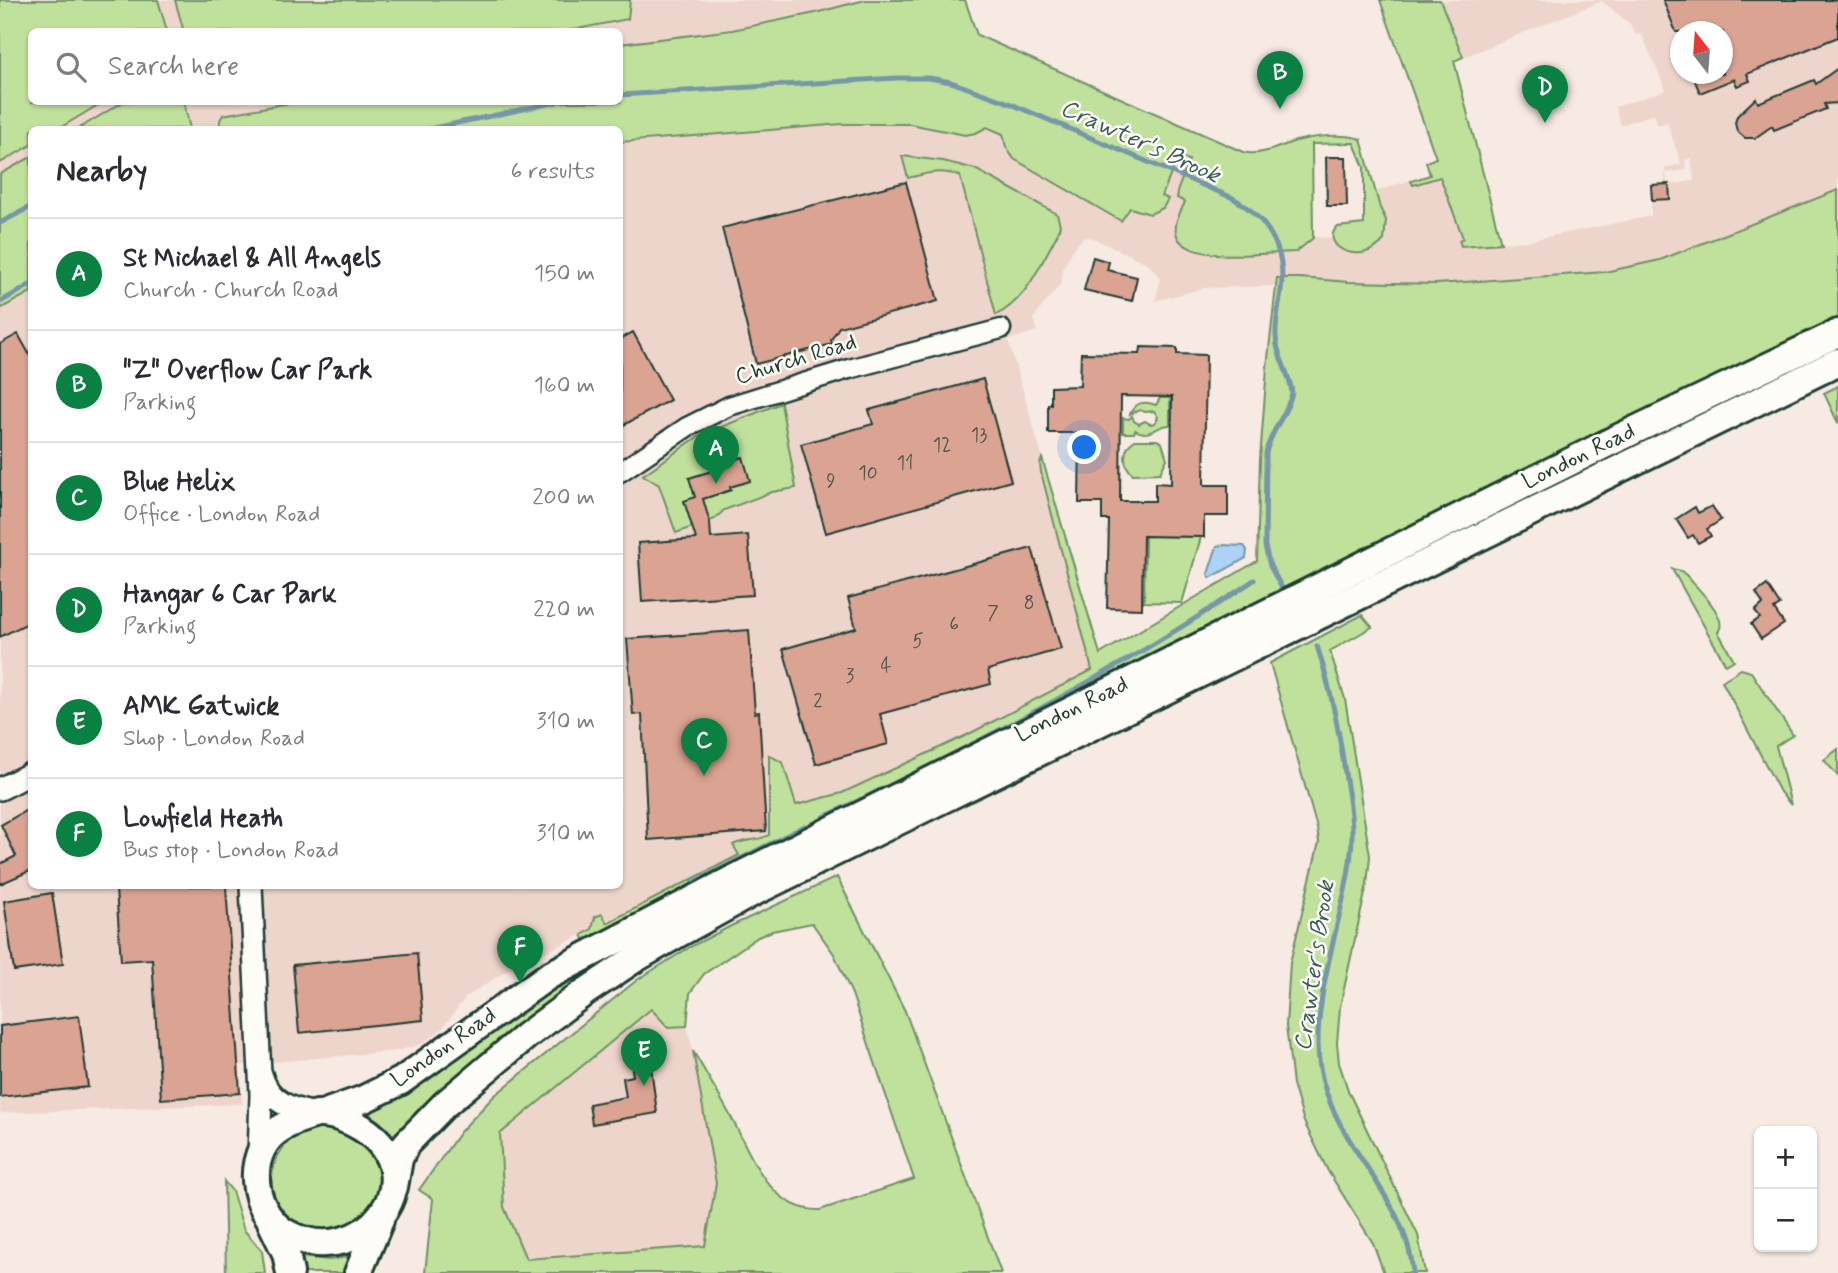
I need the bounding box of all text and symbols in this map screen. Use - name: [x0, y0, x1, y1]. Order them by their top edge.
- north arrow: [1670, 21, 1733, 84]
- search box: [28, 28, 623, 105]
- icon: search: [52, 48, 90, 86]
- text: Search here: [108, 50, 239, 84]
- pin: B: [1257, 51, 1303, 109]
- pin: D: [1522, 65, 1568, 123]
- water label: Crawter's Brook: [1055, 93, 1226, 192]
- text: Nearby: [56, 152, 147, 191]
- text: 6 results: [511, 157, 595, 187]
- text: St Michael & All Angels: [123, 242, 381, 276]
- text: A: [71, 259, 87, 289]
- text: 150 m: [534, 259, 595, 289]
- text: Church · Church Road: [123, 276, 338, 306]
- street label: Church Road: [732, 327, 860, 393]
- text: "Z" Overflow Car Park: [123, 354, 372, 388]
- text: B: [72, 371, 86, 401]
- text: 160 m: [534, 371, 595, 401]
- text: Parking: [123, 388, 196, 418]
- street label: London Road: [1518, 417, 1640, 497]
- house number: 13: [971, 423, 987, 448]
- pin: A: [693, 426, 739, 484]
- your location: [1067, 430, 1101, 464]
- house number: 12: [933, 433, 951, 458]
- house number: 11: [897, 451, 913, 476]
- house number: 10: [858, 461, 878, 486]
- text: Blue Helix: [123, 466, 235, 500]
- house number: 9: [826, 469, 836, 494]
- text: C: [71, 483, 87, 513]
- text: 200 m: [532, 483, 595, 513]
- text: Office · London Road: [123, 500, 320, 530]
- text: Hangar 6 Car Park: [123, 578, 337, 612]
- house number: 8: [1024, 591, 1034, 616]
- text: D: [71, 595, 87, 625]
- text: 220 m: [533, 595, 595, 625]
- house number: 7: [987, 601, 999, 626]
- text: Parking: [123, 612, 196, 642]
- house number: 6: [949, 612, 959, 637]
- house number: 5: [912, 629, 924, 654]
- house number: 4: [880, 654, 892, 679]
- house number: 3: [846, 664, 855, 689]
- street label: London Road: [1011, 670, 1133, 750]
- house number: 2: [813, 689, 823, 714]
- text: AMK Gatwick: [123, 690, 279, 724]
- text: E: [72, 707, 86, 737]
- text: 310 m: [536, 707, 595, 737]
- pin: C: [681, 718, 727, 776]
- text: Shop · London Road: [123, 724, 305, 754]
- text: Lowfield Heath: [123, 802, 283, 836]
- text: F: [73, 819, 85, 849]
- text: 310 m: [536, 819, 595, 849]
- text: Bus stop · London Road: [123, 836, 339, 866]
- water label: Crawter's Brook: [1288, 877, 1343, 1053]
- pin: F: [497, 925, 543, 983]
- street label: London Road: [385, 1001, 503, 1095]
- pin: E: [621, 1028, 667, 1086]
- map controls: [1754, 1126, 1817, 1252]
- button: +: [1754, 1126, 1817, 1189]
- button: −: [1754, 1189, 1817, 1252]

